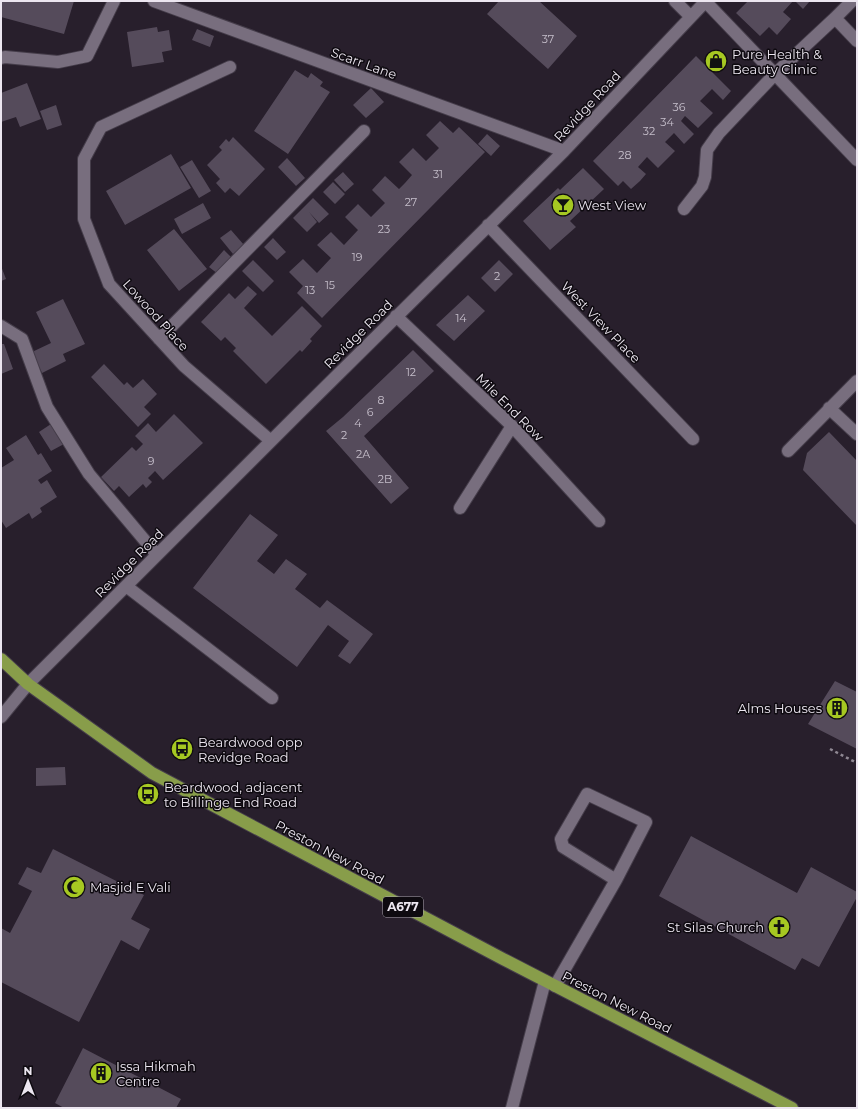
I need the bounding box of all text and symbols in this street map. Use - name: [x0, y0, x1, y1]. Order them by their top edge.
- house number: 37: [542, 32, 554, 46]
- street label: Scarr Lane: [329, 44, 399, 82]
- place label: Pure Health & Beauty Clinic: [732, 46, 822, 77]
- shop icon: Pure Health & Beauty Clinic: [703, 48, 729, 74]
- street label: Revidge Road: [550, 67, 624, 145]
- house number: 36: [673, 100, 686, 114]
- house number: 34: [660, 115, 674, 129]
- house number: 32: [643, 124, 655, 138]
- house number: 28: [618, 148, 632, 162]
- house number: 31: [433, 167, 443, 181]
- bar icon: West View: [550, 192, 576, 218]
- house number: 27: [405, 195, 417, 209]
- place label: West View: [578, 197, 647, 213]
- house number: 23: [378, 222, 390, 236]
- house number: 19: [352, 250, 363, 264]
- house number: 2: [494, 269, 500, 283]
- street label: Lowood Place: [120, 276, 192, 354]
- house number: 15: [325, 278, 335, 292]
- street label: West View Place: [558, 278, 644, 366]
- house number: 13: [305, 283, 315, 297]
- street label: Revidge Road: [320, 296, 396, 372]
- house number: 14: [455, 311, 467, 325]
- house number: 12: [406, 365, 416, 379]
- street label: Mile End Row: [473, 370, 548, 445]
- house number: 8: [377, 393, 385, 407]
- house number: 6: [367, 405, 374, 419]
- house number: 4: [354, 416, 362, 430]
- house number: 2: [341, 428, 347, 442]
- house number: 2A: [356, 447, 370, 461]
- house number: 9: [148, 454, 155, 468]
- house number: 2B: [378, 472, 392, 486]
- street label: Revidge Road: [91, 525, 167, 601]
- building icon: Alms Houses: [824, 695, 850, 721]
- place label: Alms Houses: [738, 700, 822, 716]
- place label: Beardwood opp Revidge Road: [198, 734, 303, 765]
- bus stop icon: Beardwood opp Revidge Road: [169, 736, 195, 762]
- place label: Beardwood, adjacent to Billinge End Road: [164, 779, 302, 810]
- bus stop icon: Beardwood, adjacent to Billinge End Road: [135, 781, 161, 807]
- street label: Preston New Road: [273, 817, 387, 887]
- mosque icon: Masjid E Vali: [61, 874, 87, 900]
- place label: Masjid E Vali: [90, 879, 171, 895]
- road number: A677: [383, 897, 423, 917]
- church icon: St Silas Church: [766, 914, 792, 940]
- place label: St Silas Church: [667, 919, 764, 935]
- street label: Preston New Road: [560, 967, 674, 1037]
- place label: Issa Hikmah Centre: [116, 1058, 196, 1089]
- building icon: Issa Hikmah Centre: [88, 1060, 114, 1086]
- north arrow: [8, 1061, 48, 1101]
- text: N: [24, 1064, 32, 1078]

